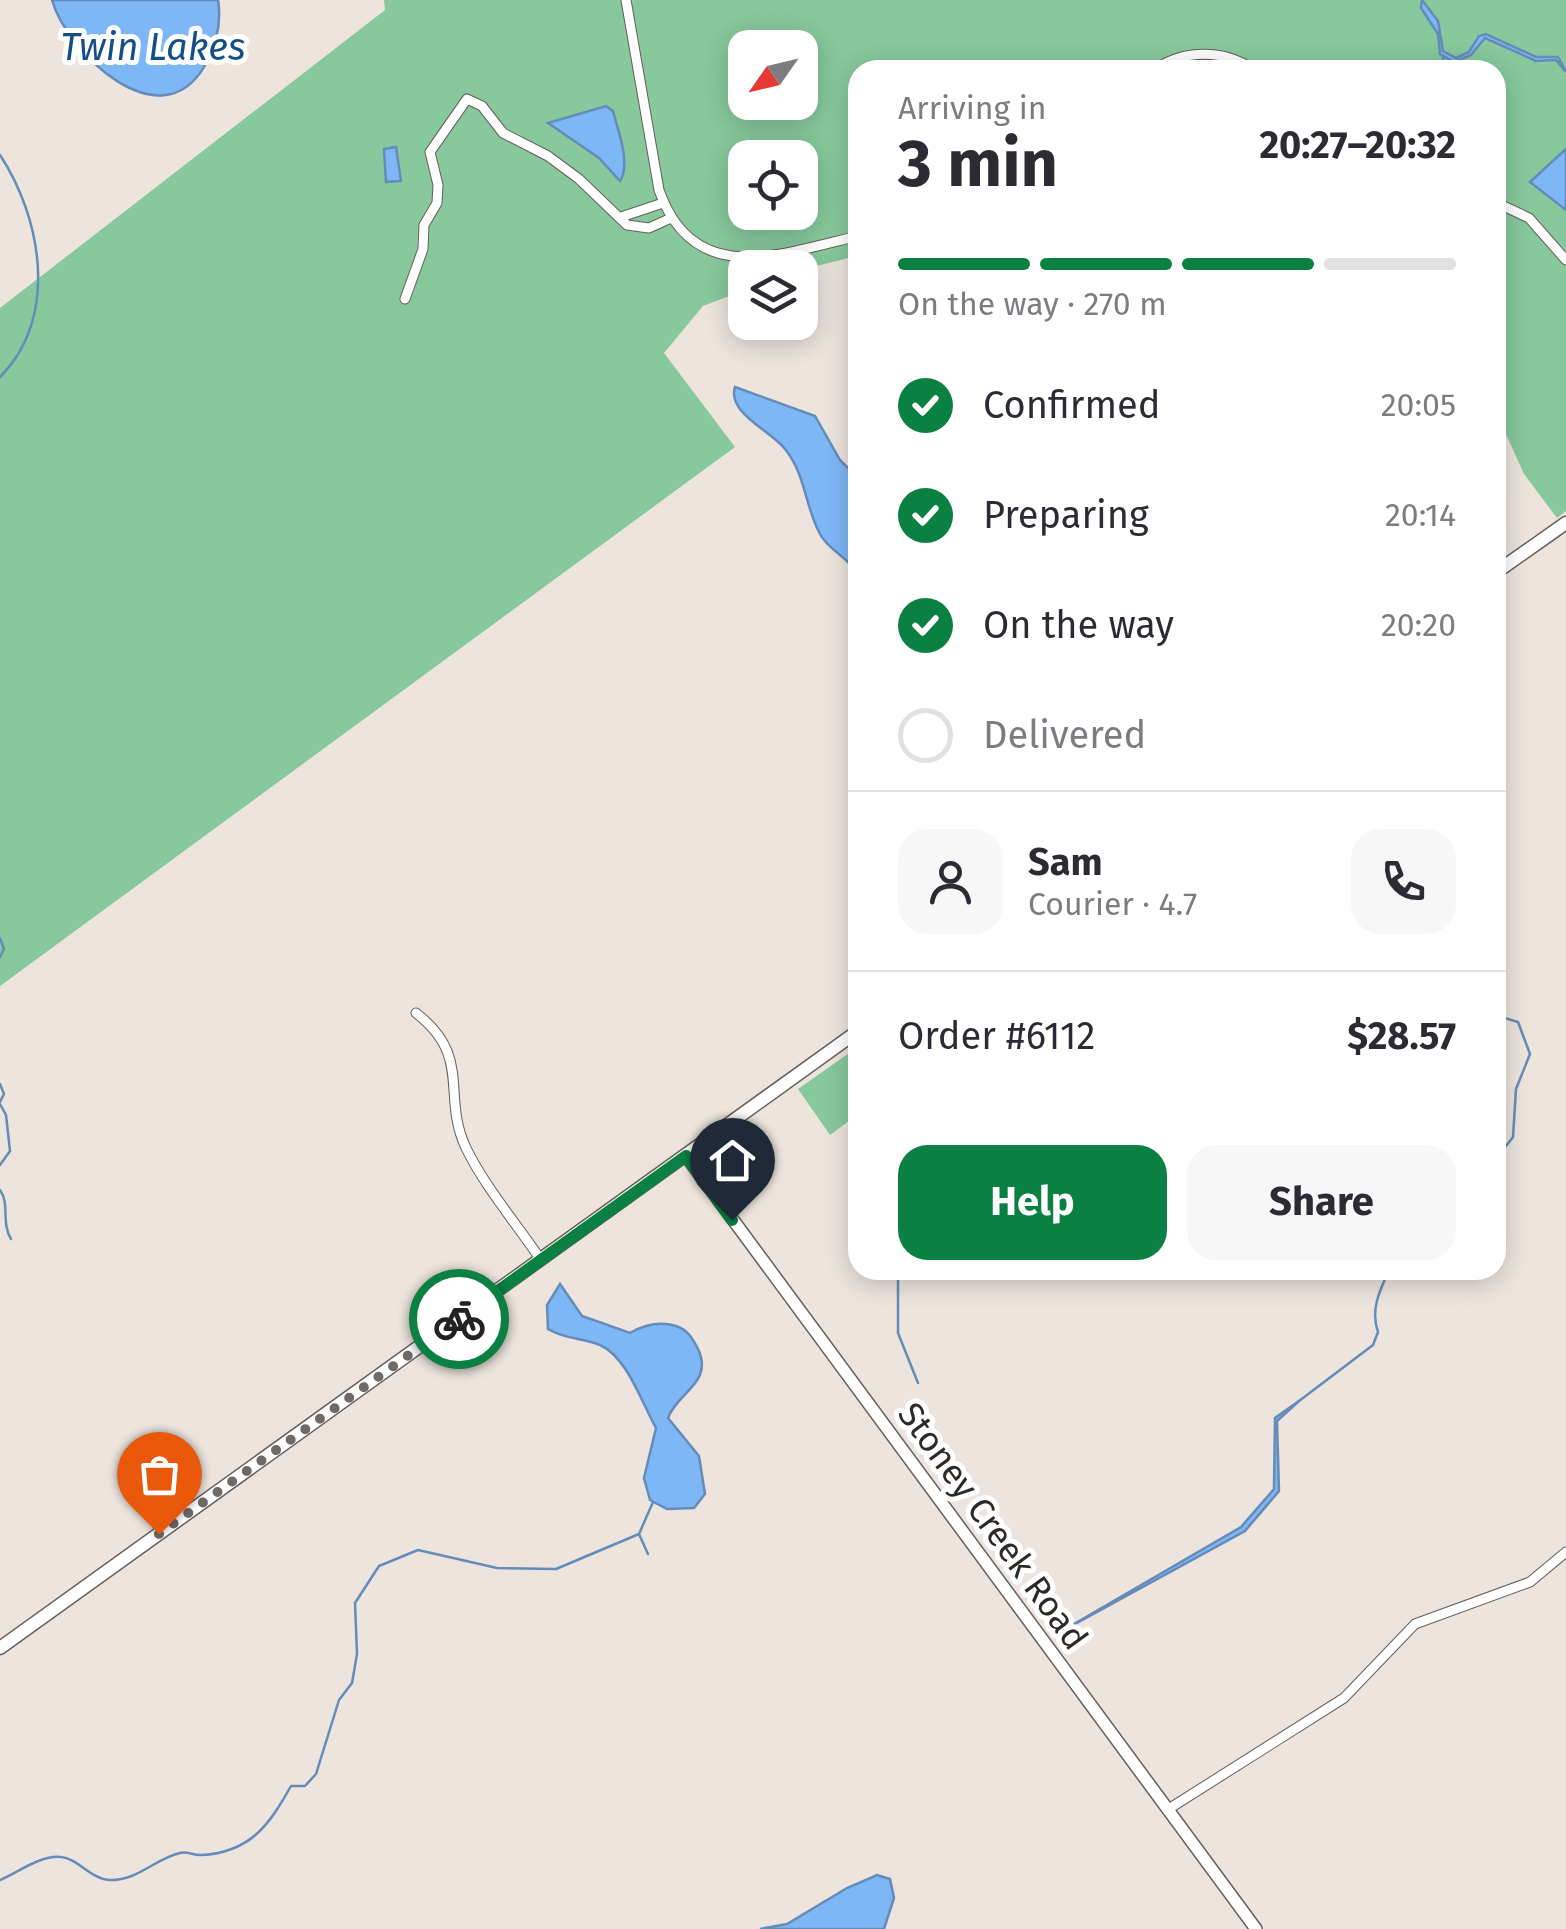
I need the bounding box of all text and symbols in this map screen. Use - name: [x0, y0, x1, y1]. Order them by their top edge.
- water label: Twin Lakes: [60, 24, 246, 70]
- north arrow: [728, 30, 818, 120]
- map controls: [728, 30, 818, 340]
- text: Arriving in: [898, 89, 1046, 127]
- text: 20:27–20:32: [1259, 122, 1456, 168]
- text: 3 min: [898, 125, 1058, 203]
- button: locate: [728, 140, 818, 230]
- button: layers: [728, 250, 818, 340]
- text: On the way · 270 m: [898, 285, 1167, 323]
- icon: check: [898, 378, 953, 433]
- text: Confirmed: [983, 382, 1161, 428]
- text: 20:05: [1381, 386, 1456, 424]
- icon: check: [898, 488, 953, 543]
- text: Preparing: [983, 492, 1149, 538]
- text: 20:14: [1385, 496, 1456, 534]
- icon: check: [898, 598, 953, 653]
- text: On the way: [983, 602, 1174, 648]
- text: 20:20: [1381, 606, 1456, 644]
- text: Delivered: [983, 712, 1146, 758]
- button: person: [898, 829, 1003, 934]
- button: phone: [1351, 829, 1456, 934]
- text: Sam: [1028, 839, 1103, 885]
- text: Courier · 4.7: [1028, 885, 1197, 923]
- text: Order #6112: [898, 1013, 1095, 1059]
- text: $28.57: [1347, 1013, 1456, 1059]
- pin: [690, 1118, 775, 1221]
- icon: home: [705, 1133, 760, 1188]
- button: Help: [898, 1145, 1167, 1260]
- button: Share: [1187, 1145, 1456, 1260]
- courier: [409, 1269, 509, 1369]
- icon: bike: [432, 1292, 487, 1347]
- street label: Stoney Creek Road: [889, 1394, 1097, 1658]
- pin: [117, 1432, 202, 1535]
- icon: bag: [132, 1447, 187, 1502]

